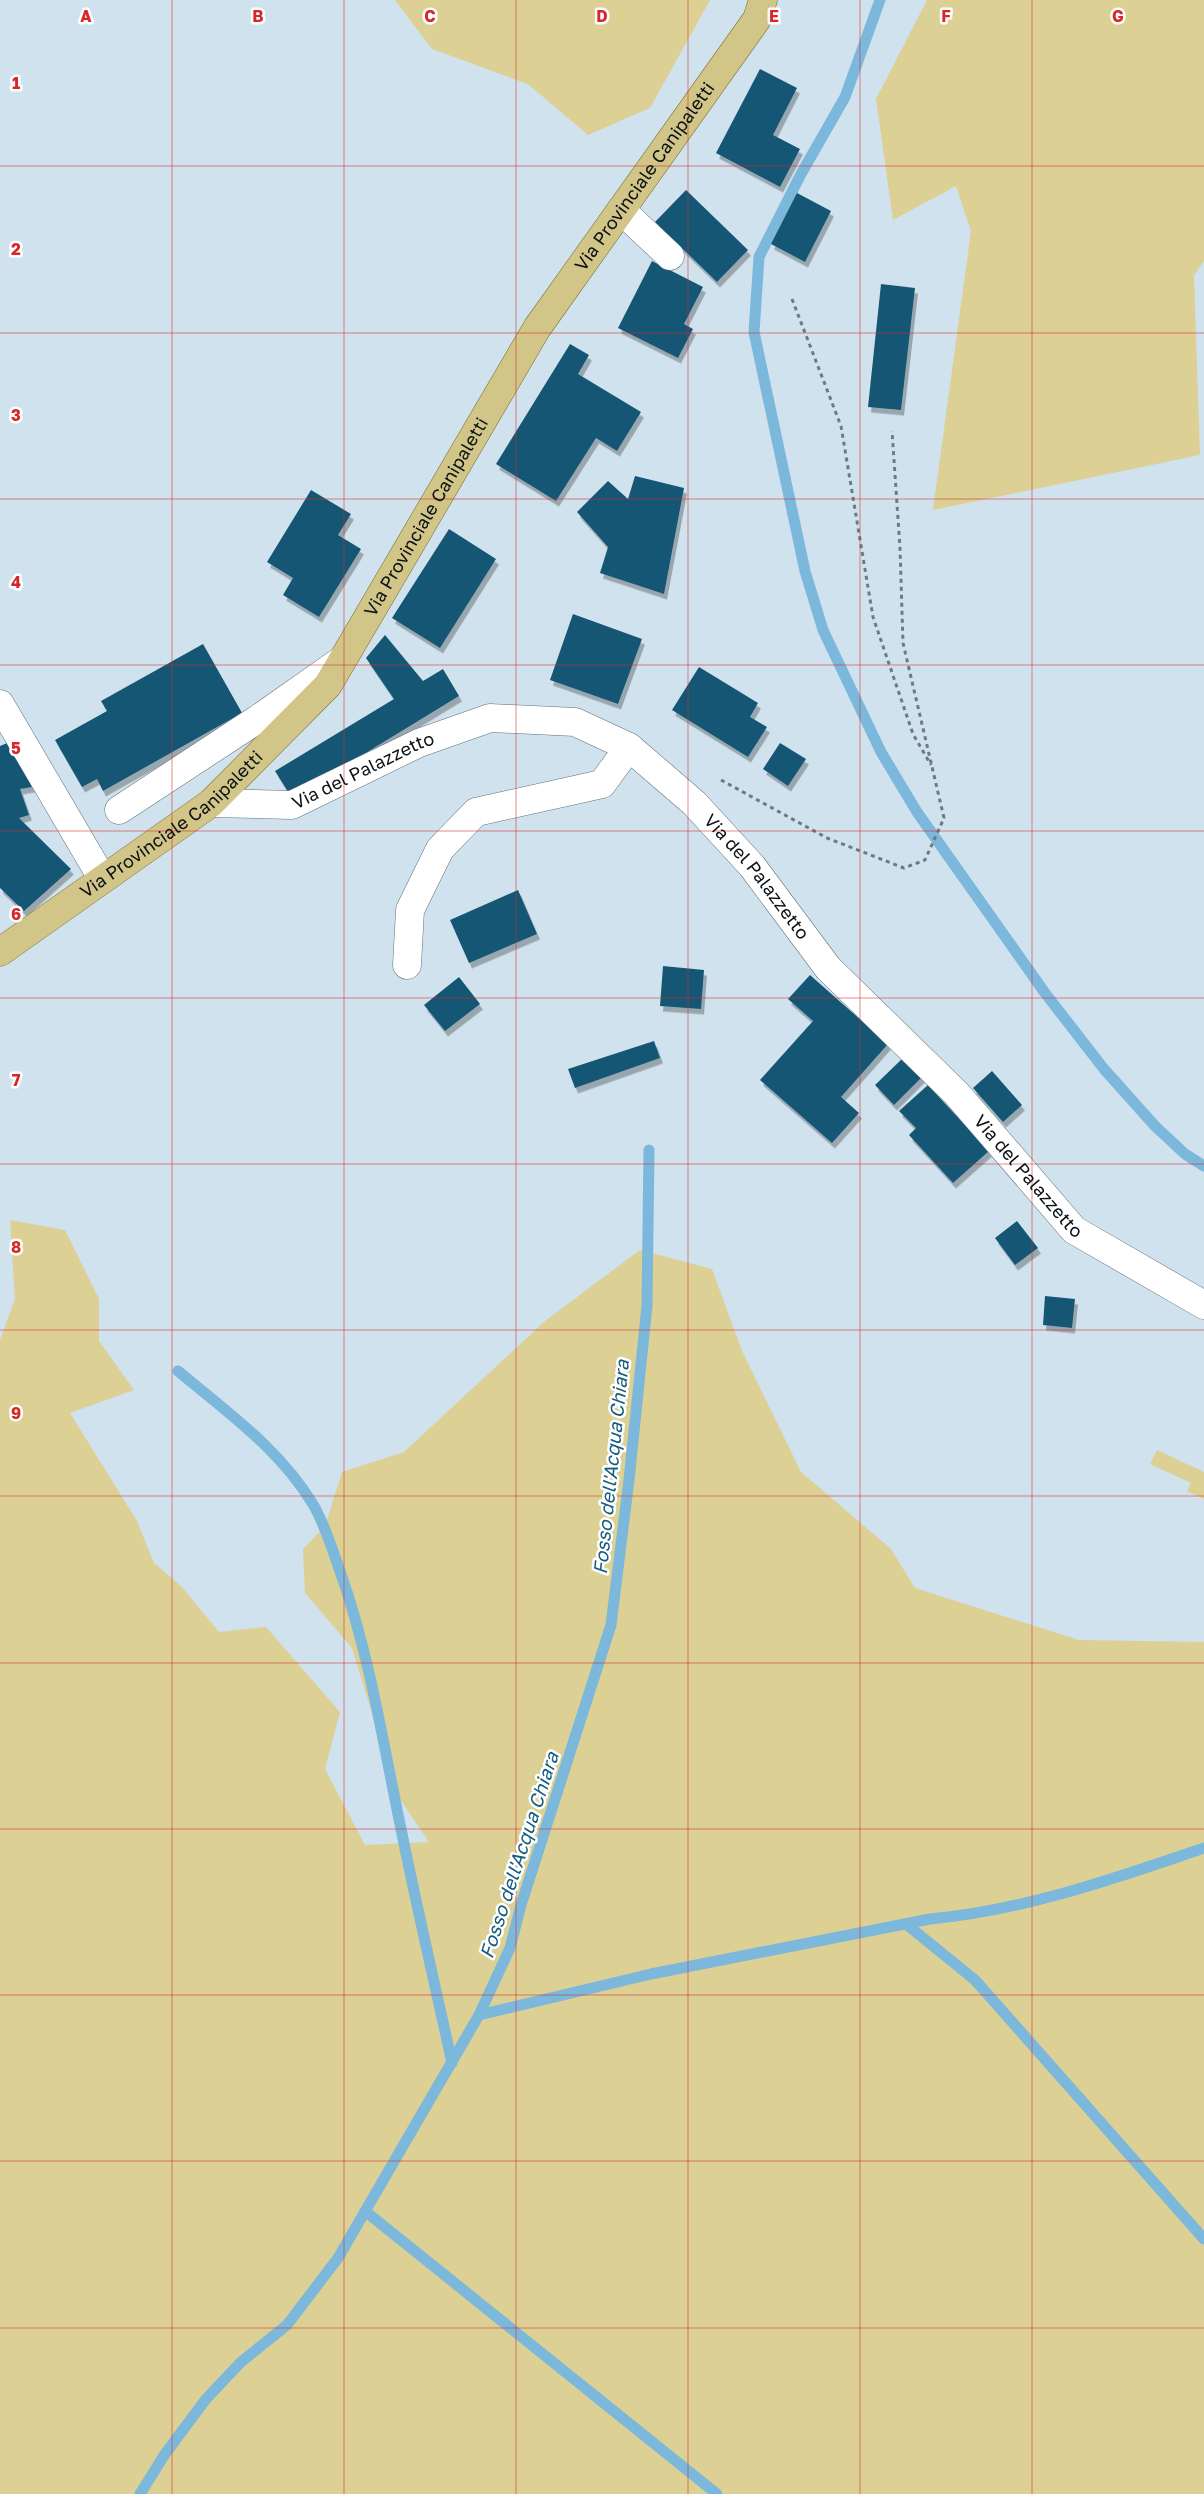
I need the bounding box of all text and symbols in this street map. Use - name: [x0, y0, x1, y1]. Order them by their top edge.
- text: A: [80, 6, 92, 26]
- text: B: [252, 6, 264, 26]
- text: C: [424, 6, 436, 26]
- text: D: [596, 6, 608, 26]
- text: E: [769, 6, 779, 26]
- text: F: [941, 6, 951, 26]
- text: G: [1112, 6, 1124, 26]
- text: 1: [12, 73, 20, 93]
- street label: Via Provinciale Canipaletti: [569, 77, 719, 275]
- text: 2: [11, 239, 21, 259]
- text: 3: [11, 405, 21, 425]
- street label: Via Provinciale Canipaletti: [359, 413, 492, 620]
- text: 4: [11, 572, 21, 592]
- street label: Via del Palazzetto: [288, 727, 437, 813]
- text: 5: [11, 738, 21, 758]
- street label: Via Provinciale Canipaletti: [75, 746, 267, 902]
- street label: Via del Palazzetto: [700, 809, 815, 943]
- text: 6: [11, 904, 21, 924]
- text: 7: [12, 1070, 21, 1090]
- street label: Via del Palazzetto: [970, 1110, 1086, 1242]
- text: 8: [11, 1237, 21, 1257]
- water label: Fosso dell'Acqua Chiara: [588, 1357, 633, 1575]
- text: 9: [11, 1403, 21, 1423]
- water label: Fosso dell'Acqua Chiara: [474, 1748, 563, 1961]

